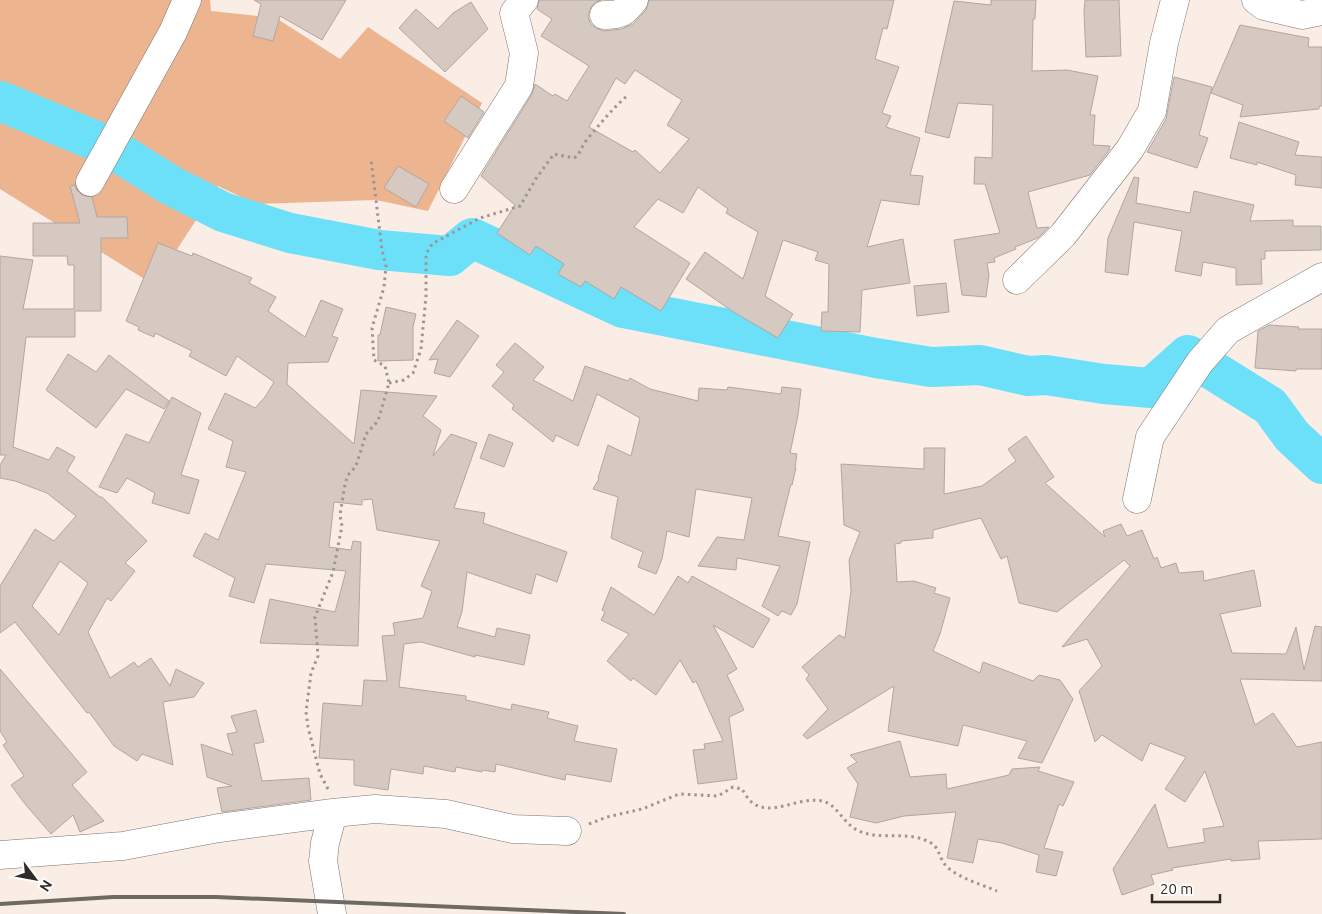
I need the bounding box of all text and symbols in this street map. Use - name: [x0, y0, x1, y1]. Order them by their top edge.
- north arrow: [10, 854, 60, 904]
- scale bar: [1152, 872, 1220, 904]
- text: N: [36, 877, 56, 895]
- text: 20 m: [1160, 880, 1193, 897]

